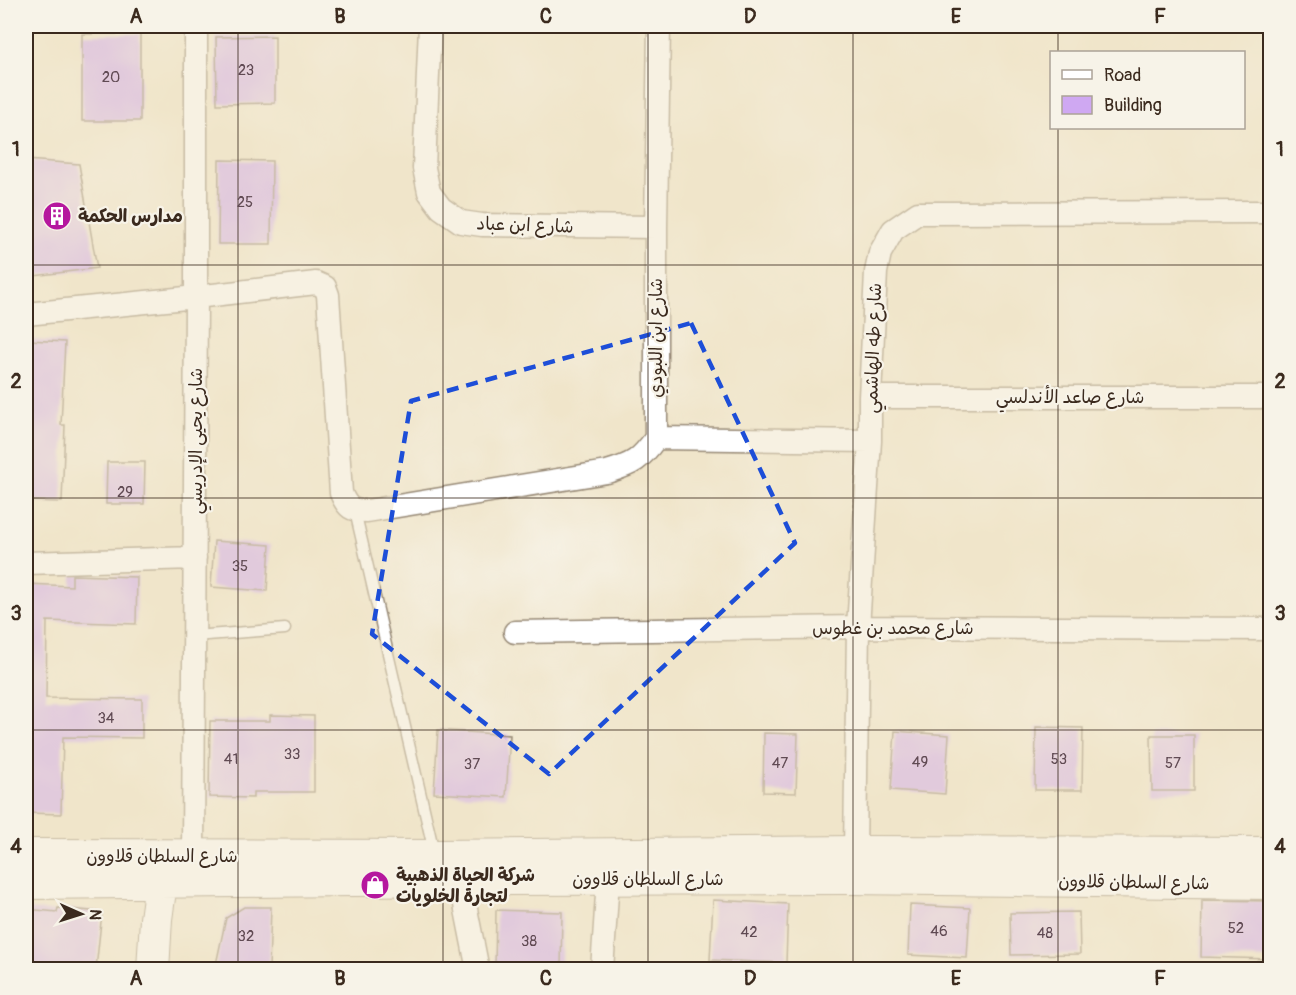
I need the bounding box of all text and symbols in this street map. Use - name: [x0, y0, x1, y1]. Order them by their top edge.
- text: A: [130, 4, 143, 29]
- text: B: [334, 4, 346, 29]
- text: C: [540, 4, 552, 29]
- text: D: [744, 4, 757, 29]
- text: E: [951, 4, 962, 29]
- text: F: [1154, 4, 1166, 29]
- legend: [1050, 51, 1245, 129]
- house number: 23: [238, 61, 254, 80]
- text: Road: [1104, 64, 1141, 87]
- house number: 20: [102, 68, 120, 87]
- text: Building: [1104, 94, 1162, 117]
- text: 1: [12, 137, 20, 162]
- text: 1: [1276, 137, 1284, 162]
- house number: 25: [237, 193, 253, 212]
- building icon: مدارس الحكمة: [41, 200, 73, 232]
- place label: مدارس الحكمة: [78, 205, 183, 228]
- street label: شارع ابن عباد: [476, 212, 574, 239]
- street label: شارع ابن اللبودي: [645, 278, 669, 398]
- street label: شارع طه الهاشمي: [860, 282, 891, 414]
- street label: شارع يحيى الإدريسي: [185, 368, 212, 514]
- text: 2: [10, 369, 22, 394]
- text: 2: [1274, 369, 1286, 394]
- street label: شارع صاعد الأندلسي: [996, 385, 1144, 413]
- house number: 29: [117, 483, 133, 502]
- house number: 35: [232, 557, 248, 576]
- text: 3: [10, 601, 22, 626]
- text: 3: [1274, 601, 1286, 626]
- street label: شارع محمد بن غطوس: [812, 617, 974, 640]
- house number: 34: [97, 709, 115, 728]
- house number: 33: [284, 745, 300, 764]
- house number: 41: [224, 750, 238, 769]
- house number: 53: [1051, 750, 1067, 769]
- house number: 49: [912, 753, 928, 772]
- house number: 47: [772, 754, 788, 773]
- house number: 57: [1165, 754, 1181, 773]
- house number: 37: [464, 755, 480, 774]
- text: 4: [10, 834, 22, 859]
- text: 4: [1274, 834, 1286, 859]
- street label: شارع السلطان قلاوون: [86, 845, 238, 868]
- place label: شركة الحياة الذهبية لتجارة الخلويات: [396, 864, 535, 908]
- street label: شارع السلطان قلاوون: [572, 868, 724, 891]
- shop icon: شركة الحياة الذهبية لتجارة الخلويات: [359, 869, 391, 901]
- street label: شارع السلطان قلاوون: [1058, 870, 1210, 895]
- north arrow: [51, 884, 111, 944]
- text: N: [85, 909, 105, 921]
- house number: 52: [1228, 919, 1244, 938]
- house number: 46: [930, 922, 948, 941]
- house number: 42: [740, 923, 758, 942]
- house number: 48: [1037, 924, 1054, 943]
- house number: 32: [238, 927, 254, 946]
- house number: 38: [521, 932, 537, 951]
- text: A: [130, 966, 143, 991]
- text: B: [334, 966, 346, 991]
- text: C: [540, 966, 552, 991]
- text: D: [744, 966, 757, 991]
- text: E: [951, 966, 962, 991]
- text: F: [1154, 966, 1166, 991]

